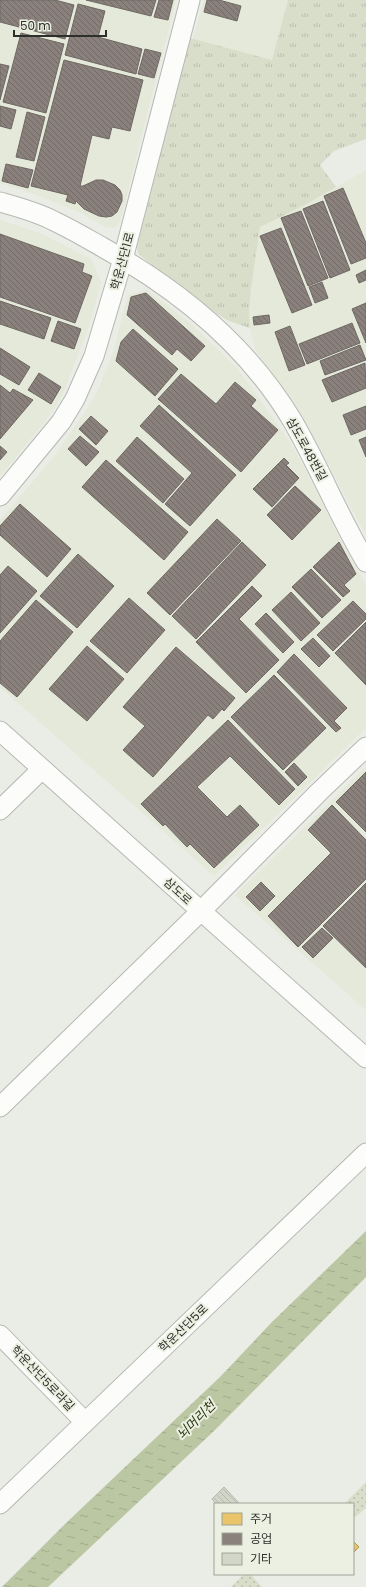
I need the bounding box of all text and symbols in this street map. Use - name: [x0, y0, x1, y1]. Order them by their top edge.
- scale bar: [14, 12, 106, 38]
- text: 50 m: [20, 17, 51, 34]
- street label: 학운산단1로: [106, 230, 138, 292]
- street label: 삼도로48번길: [283, 414, 331, 484]
- street label: 삼도로: [160, 874, 196, 908]
- street label: 학운산단5로: [155, 1300, 211, 1356]
- street label: 학운산단5로라길: [7, 1342, 79, 1414]
- water label: 뇌머리천: [172, 1396, 220, 1444]
- legend: [214, 1503, 354, 1575]
- text: 주거: [250, 1510, 272, 1527]
- text: 공업: [250, 1530, 272, 1547]
- text: 기타: [250, 1550, 272, 1567]

